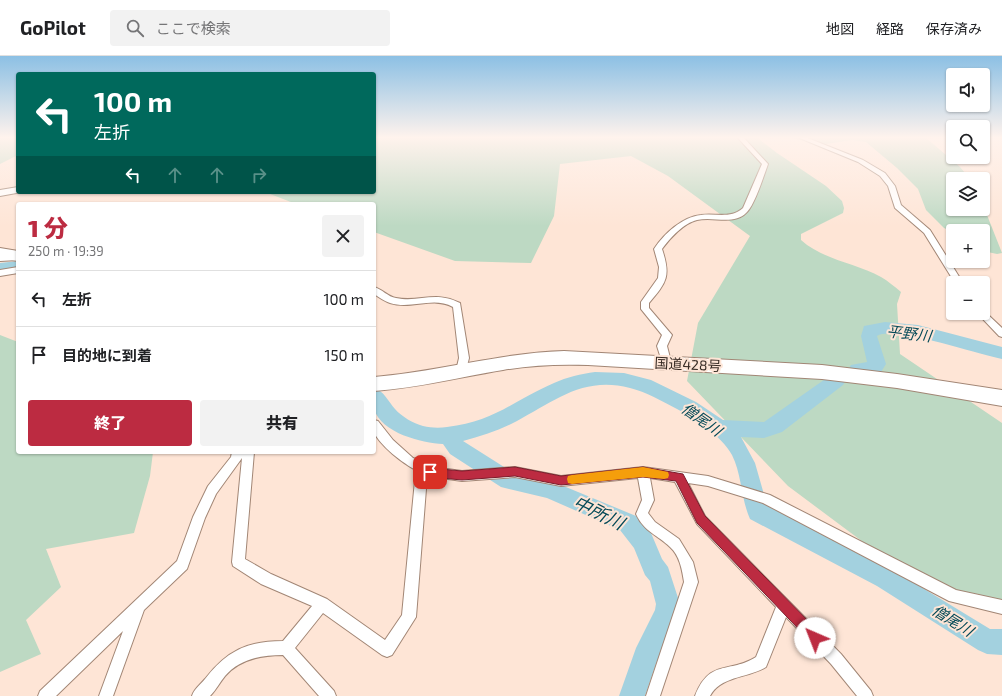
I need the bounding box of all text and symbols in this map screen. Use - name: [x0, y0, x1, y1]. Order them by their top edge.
- search box: [110, 10, 390, 46]
- text: GoPilot: [20, 16, 86, 39]
- icon: search: [124, 17, 146, 39]
- text: ここで検索: [156, 19, 231, 37]
- text: 地図: [826, 20, 854, 37]
- text: 経路: [876, 20, 904, 37]
- text: 保存済み: [926, 20, 982, 37]
- map controls: [946, 68, 990, 320]
- button: sound: [946, 68, 990, 112]
- text: 100 m: [94, 84, 172, 118]
- icon: left: [28, 88, 80, 140]
- button: search: [946, 120, 990, 164]
- text: 左折: [94, 121, 130, 143]
- icon: left: [122, 164, 144, 186]
- icon: ahead: [164, 164, 186, 186]
- icon: ahead: [206, 164, 228, 186]
- icon: right: [248, 164, 270, 186]
- button: layers: [946, 172, 990, 216]
- text: 1 分: [28, 213, 68, 242]
- button: close: [322, 215, 364, 257]
- button: +: [946, 224, 990, 268]
- text: 250 m · 19:39: [28, 243, 104, 259]
- button: −: [946, 276, 990, 320]
- icon: left: [28, 288, 50, 310]
- text: 左折: [62, 290, 92, 308]
- text: 100 m: [323, 290, 364, 308]
- water label: 平野川: [886, 321, 934, 345]
- icon: arrive: [28, 344, 50, 366]
- text: 目的地に到着: [62, 346, 152, 364]
- text: 150 m: [324, 346, 364, 364]
- street label: 国道428号: [654, 354, 722, 374]
- water label: 僧尾川: [678, 399, 727, 440]
- button: 終了: [28, 400, 192, 446]
- button: 共有: [200, 400, 364, 446]
- pin: [413, 455, 447, 489]
- icon: arrive: [419, 461, 441, 483]
- water label: 中所川: [570, 490, 630, 535]
- water label: 僧尾川: [929, 600, 979, 641]
- position arrow: [794, 617, 836, 659]

